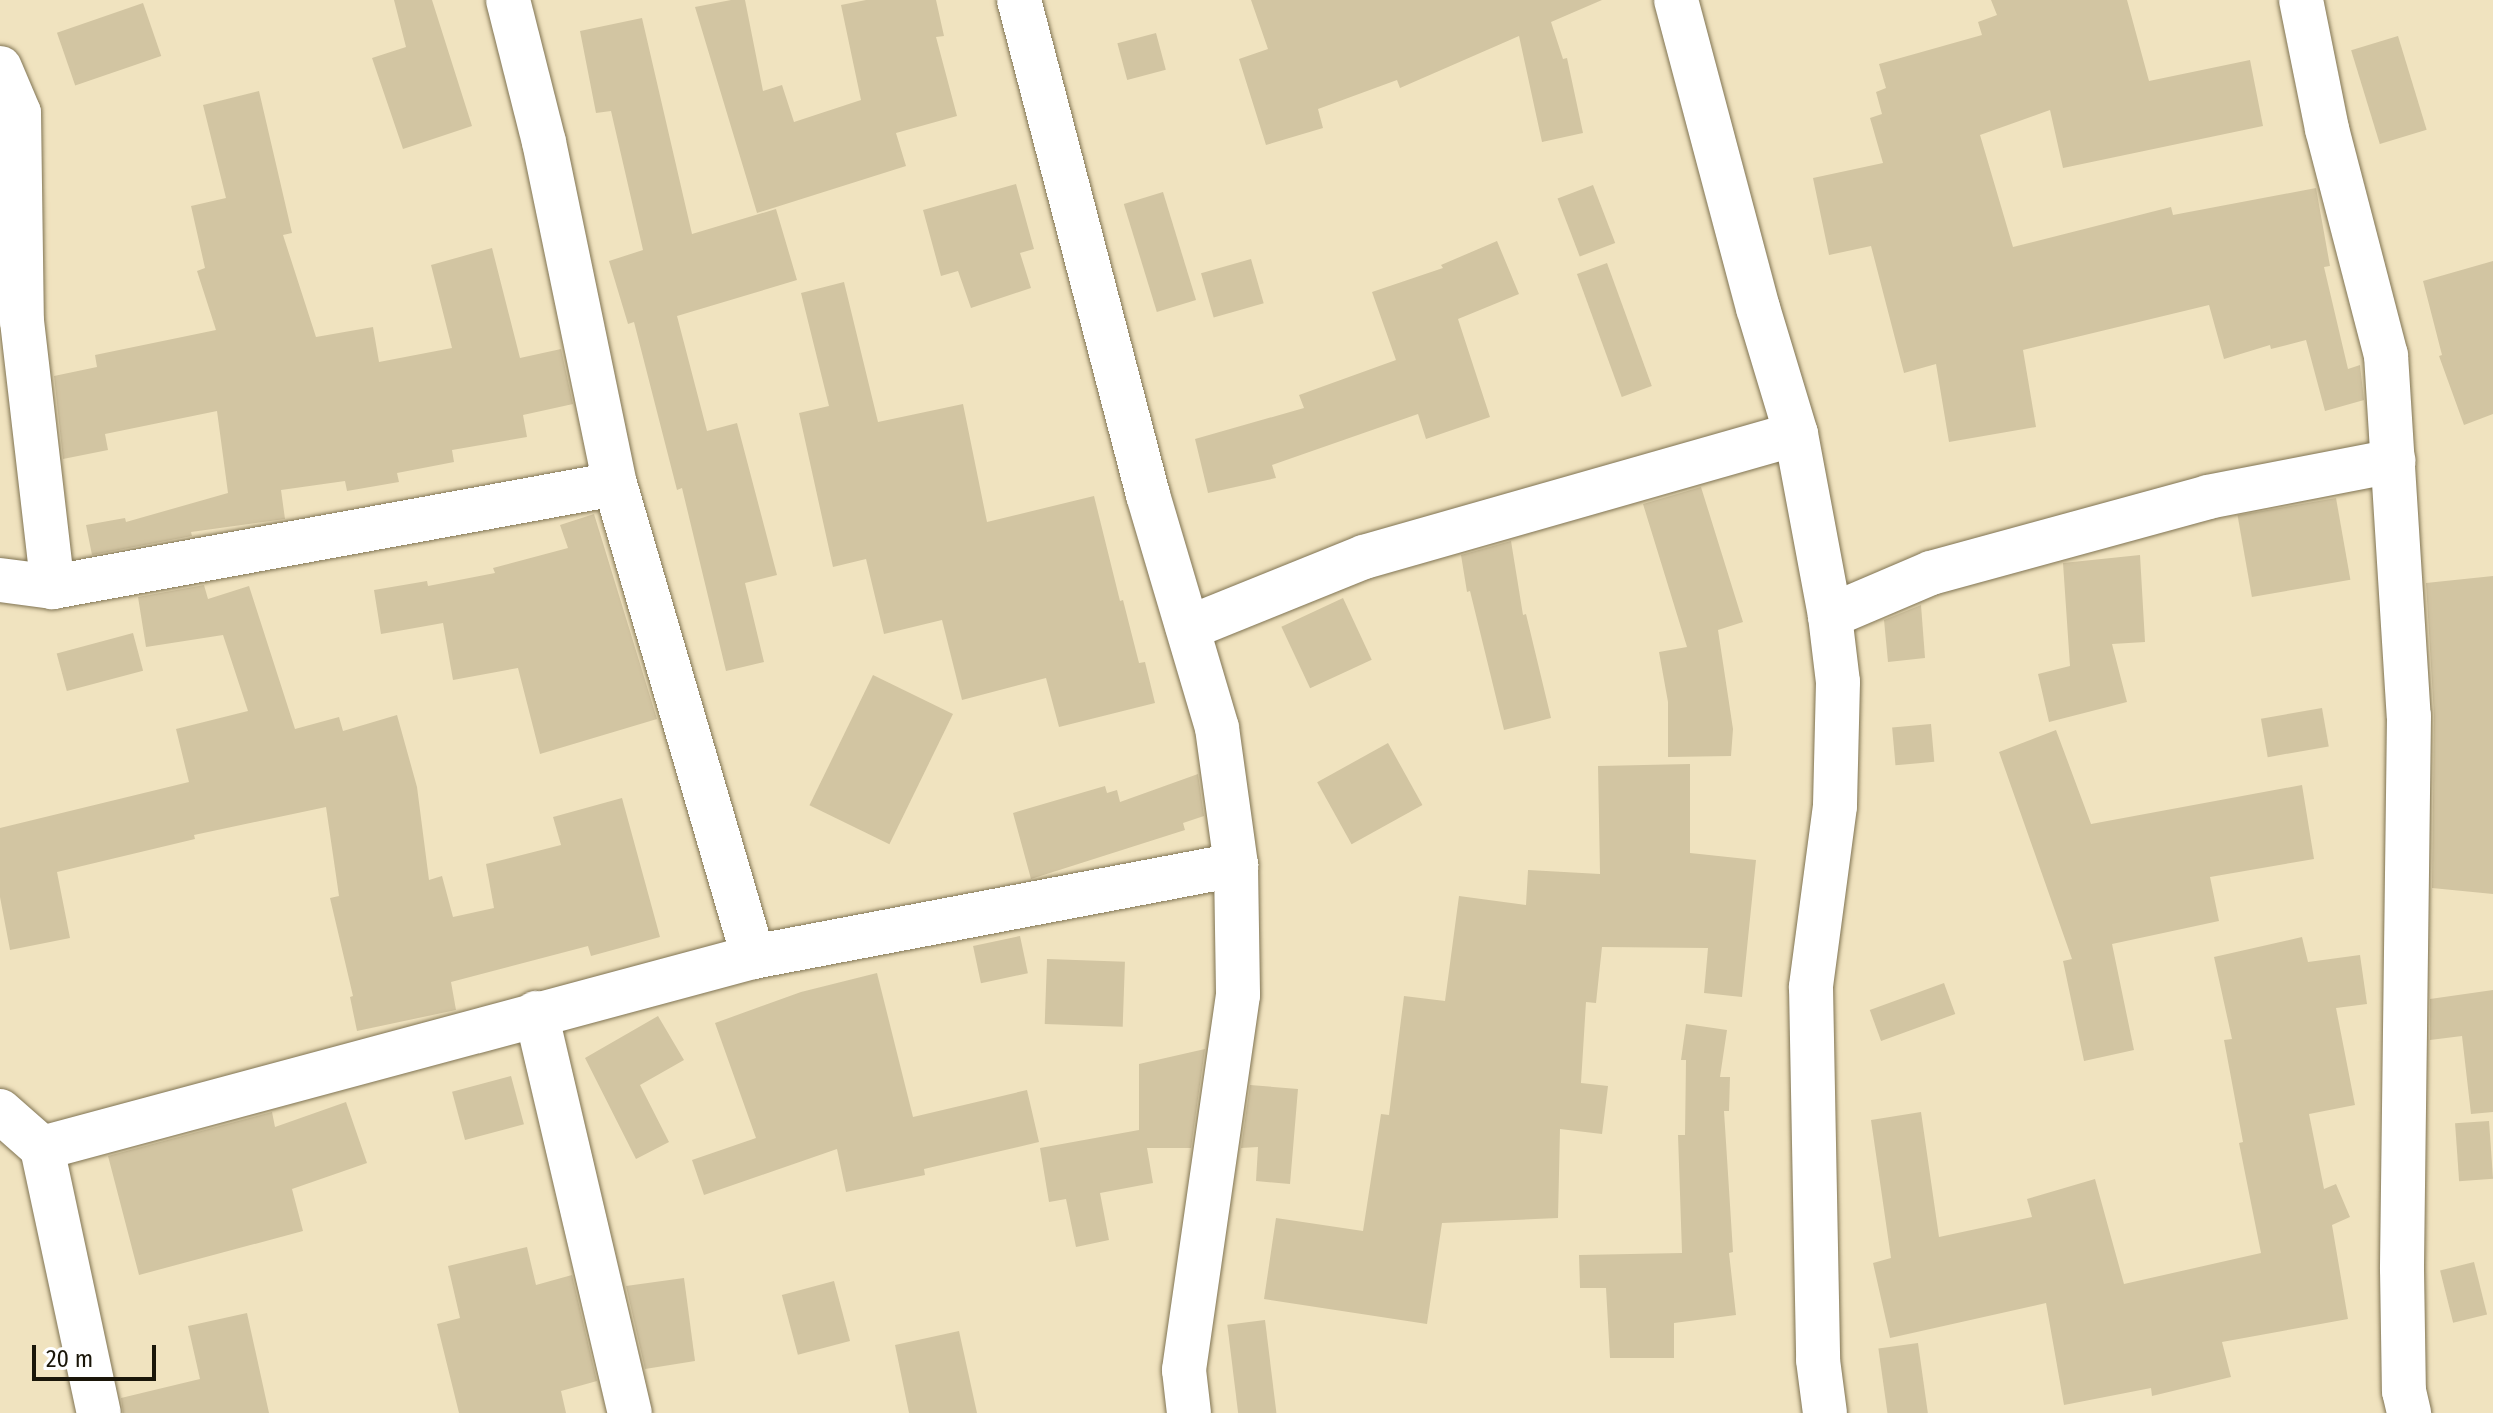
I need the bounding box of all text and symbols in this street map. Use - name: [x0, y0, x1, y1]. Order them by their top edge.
- scale bar: [36, 1329, 160, 1379]
- text: 20 m: [46, 1345, 93, 1373]

